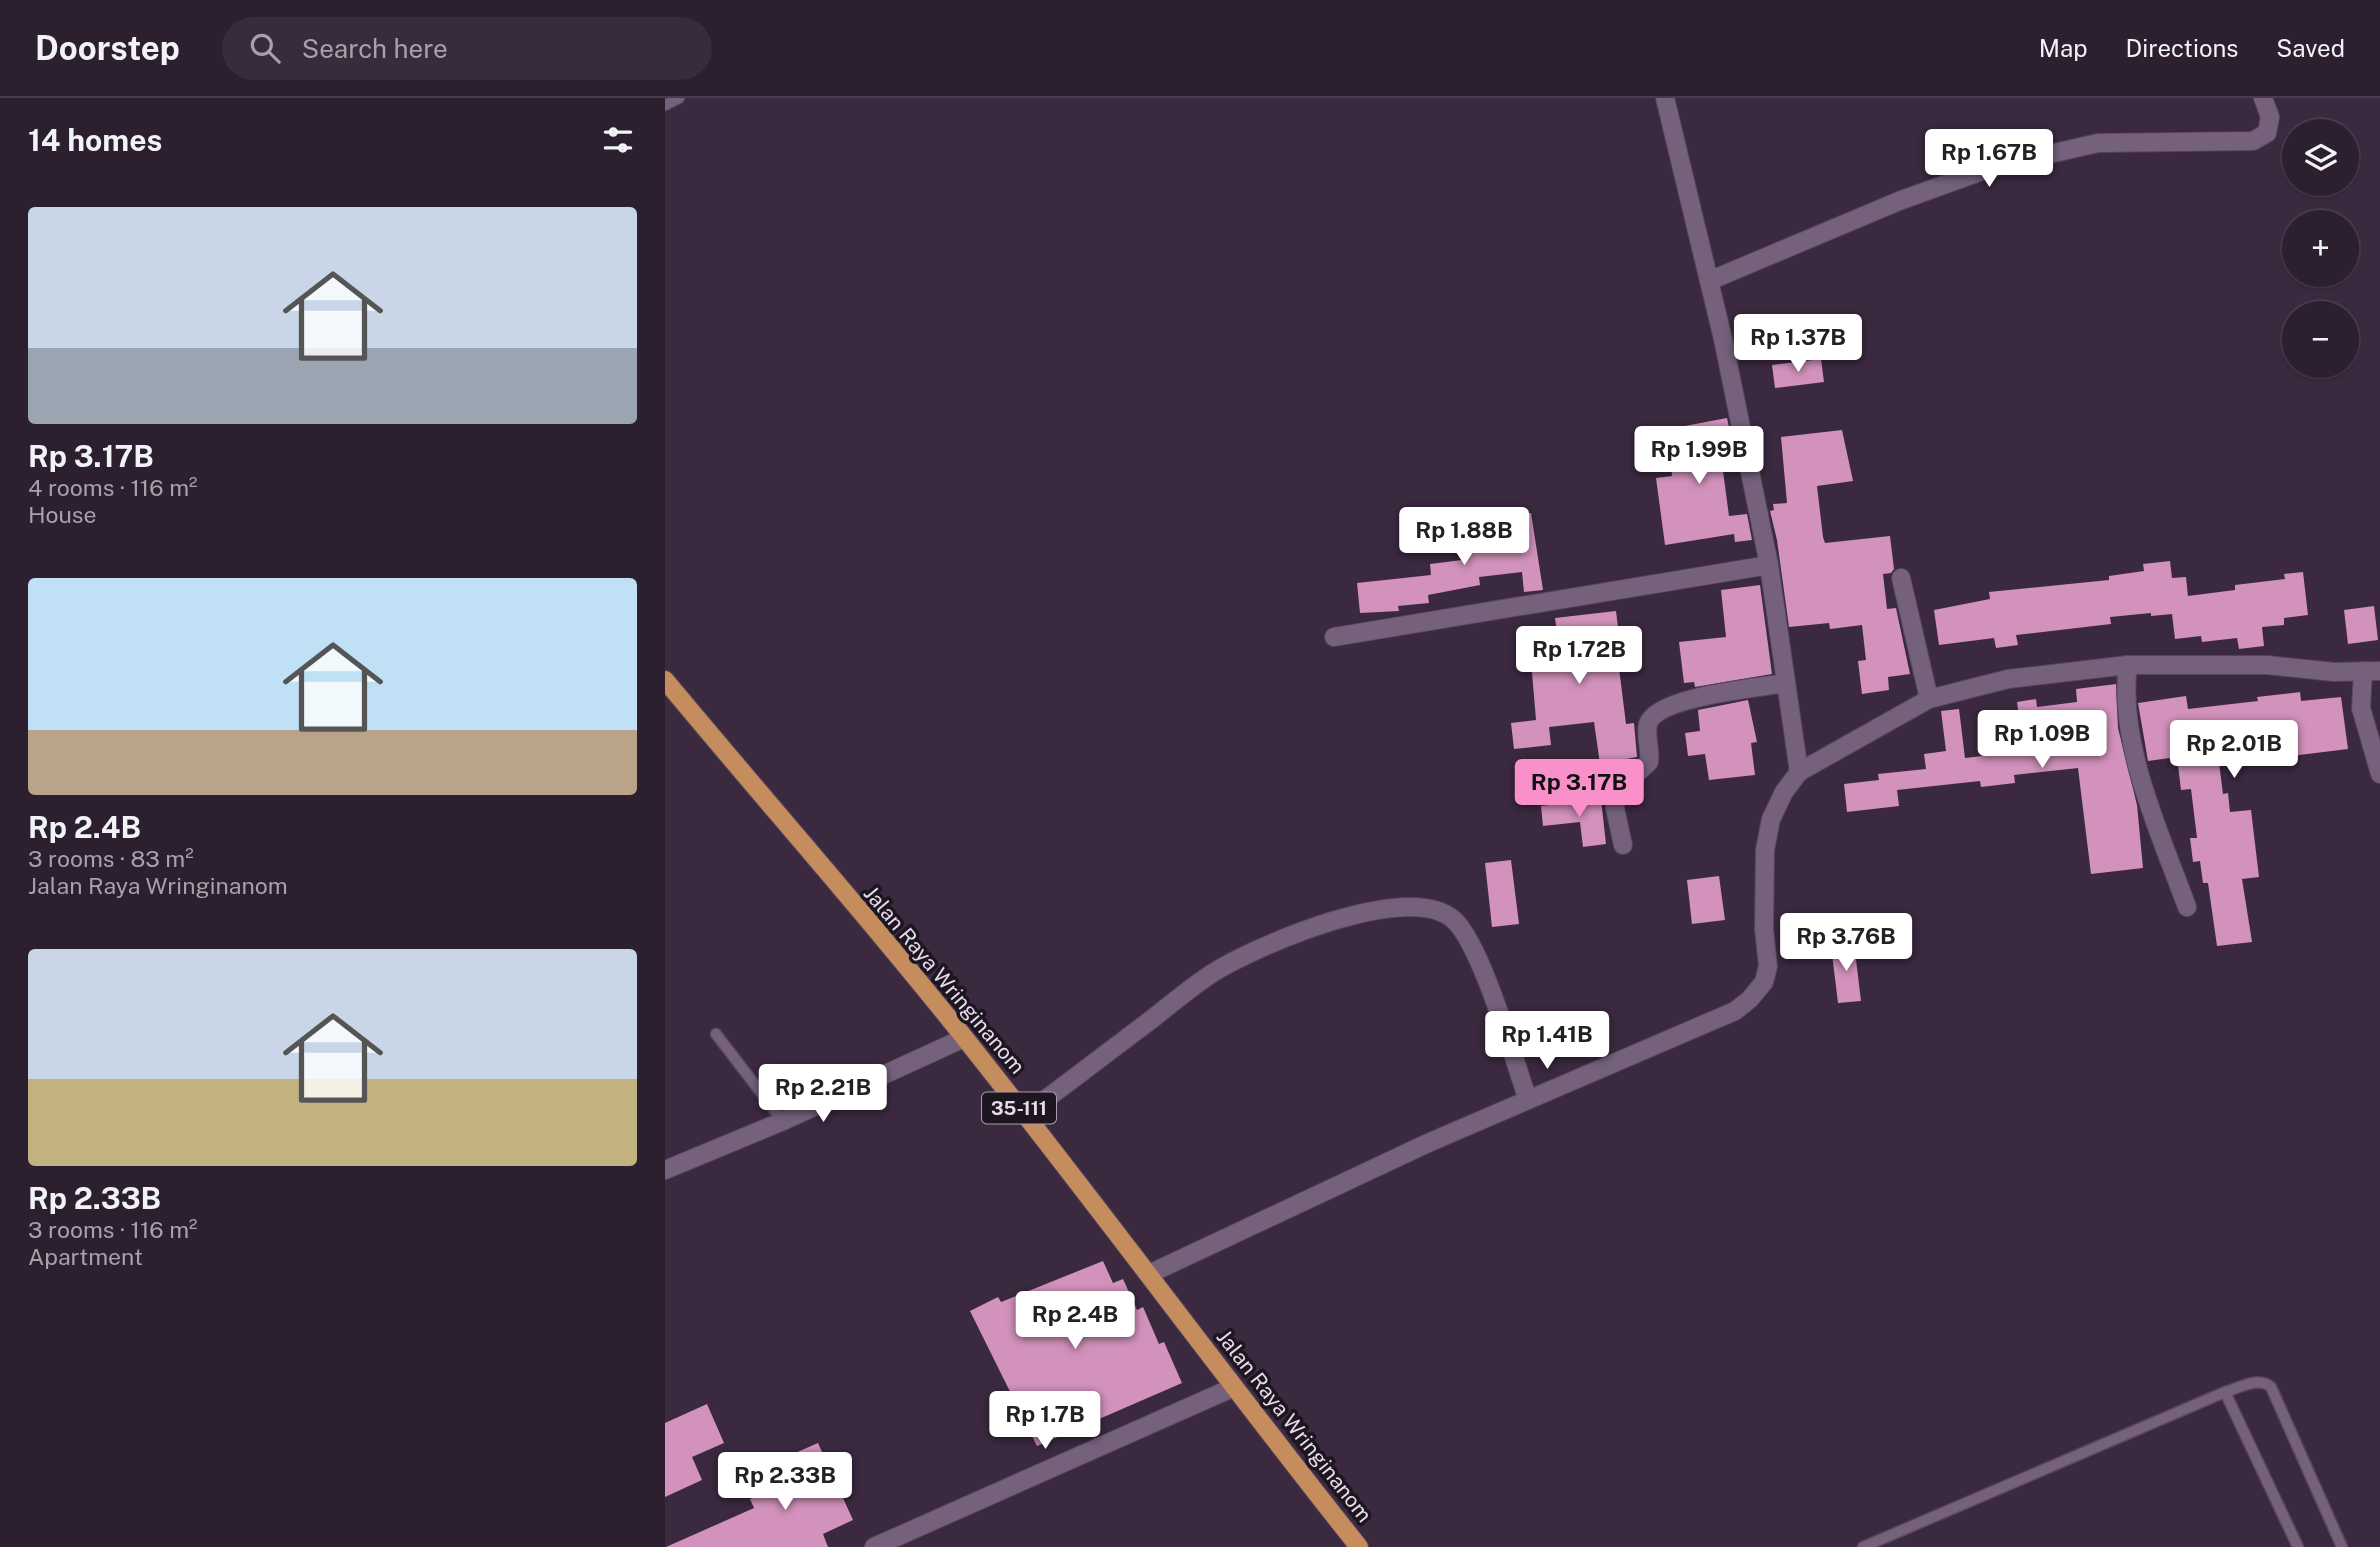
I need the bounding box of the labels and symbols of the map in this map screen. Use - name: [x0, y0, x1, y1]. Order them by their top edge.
- pin: Rp 1.67B: [1917, 130, 2061, 189]
- pin: Rp 1.37B: [1726, 314, 1870, 374]
- pin: Rp 1.99B: [1627, 426, 1771, 486]
- pin: Rp 1.88B: [1392, 508, 1536, 567]
- pin: Rp 1.72B: [1507, 626, 1651, 686]
- pin: Rp 1.09B: [1970, 710, 2114, 770]
- pin: Rp 2.01B: [2162, 720, 2306, 780]
- pin: Rp 3.17B: [1507, 760, 1651, 819]
- street label: Jalan Raya Wringinanom: [859, 881, 1030, 1079]
- pin: Rp 3.76B: [1774, 914, 1918, 973]
- pin: Rp 1.41B: [1475, 1012, 1619, 1071]
- pin: Rp 2.21B: [751, 1065, 895, 1124]
- road number: 35-111: [982, 1092, 1056, 1124]
- pin: Rp 2.4B: [1010, 1292, 1140, 1351]
- street label: Jalan Raya Wringinanom: [1212, 1325, 1377, 1527]
- pin: Rp 1.7B: [980, 1392, 1110, 1451]
- pin: Rp 2.33B: [713, 1452, 857, 1512]

